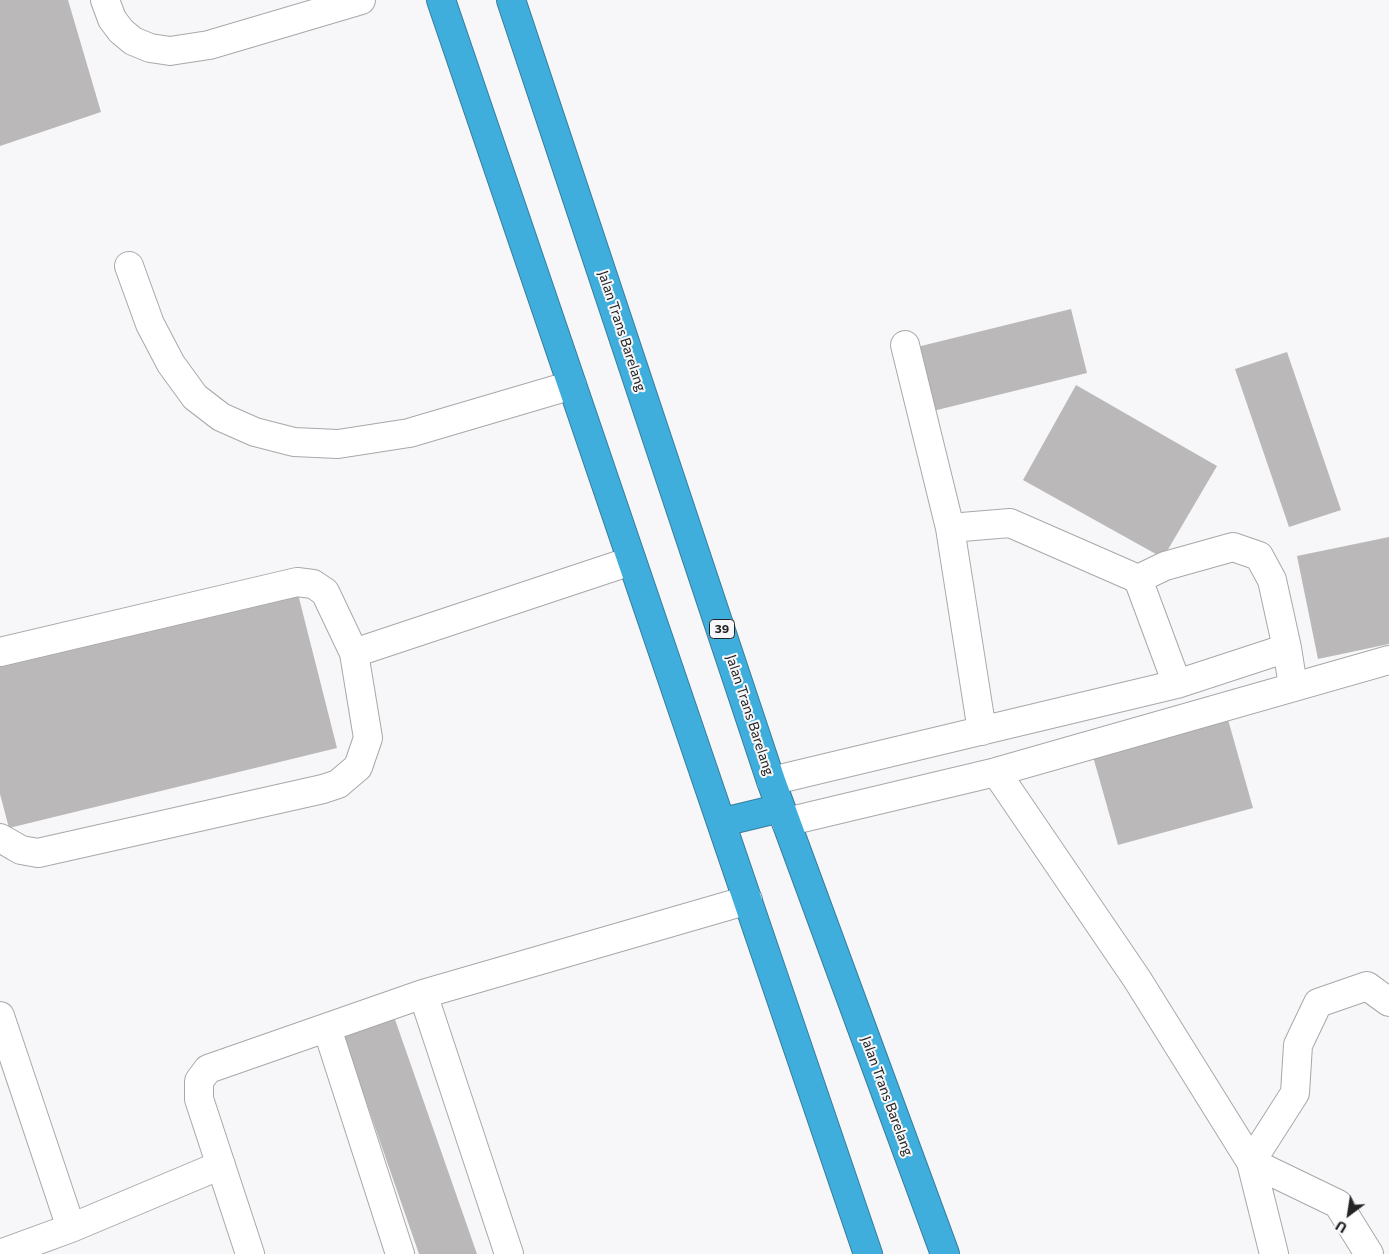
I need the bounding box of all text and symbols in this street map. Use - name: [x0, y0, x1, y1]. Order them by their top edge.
- street label: Jalan Trans Barelang: [595, 268, 649, 394]
- road number: 39: [710, 620, 734, 638]
- street label: Jalan Trans Barelang: [723, 652, 777, 778]
- street label: Jalan Trans Barelang: [858, 1034, 916, 1158]
- north arrow: [1324, 1189, 1374, 1239]
- text: U: [1332, 1217, 1350, 1237]

